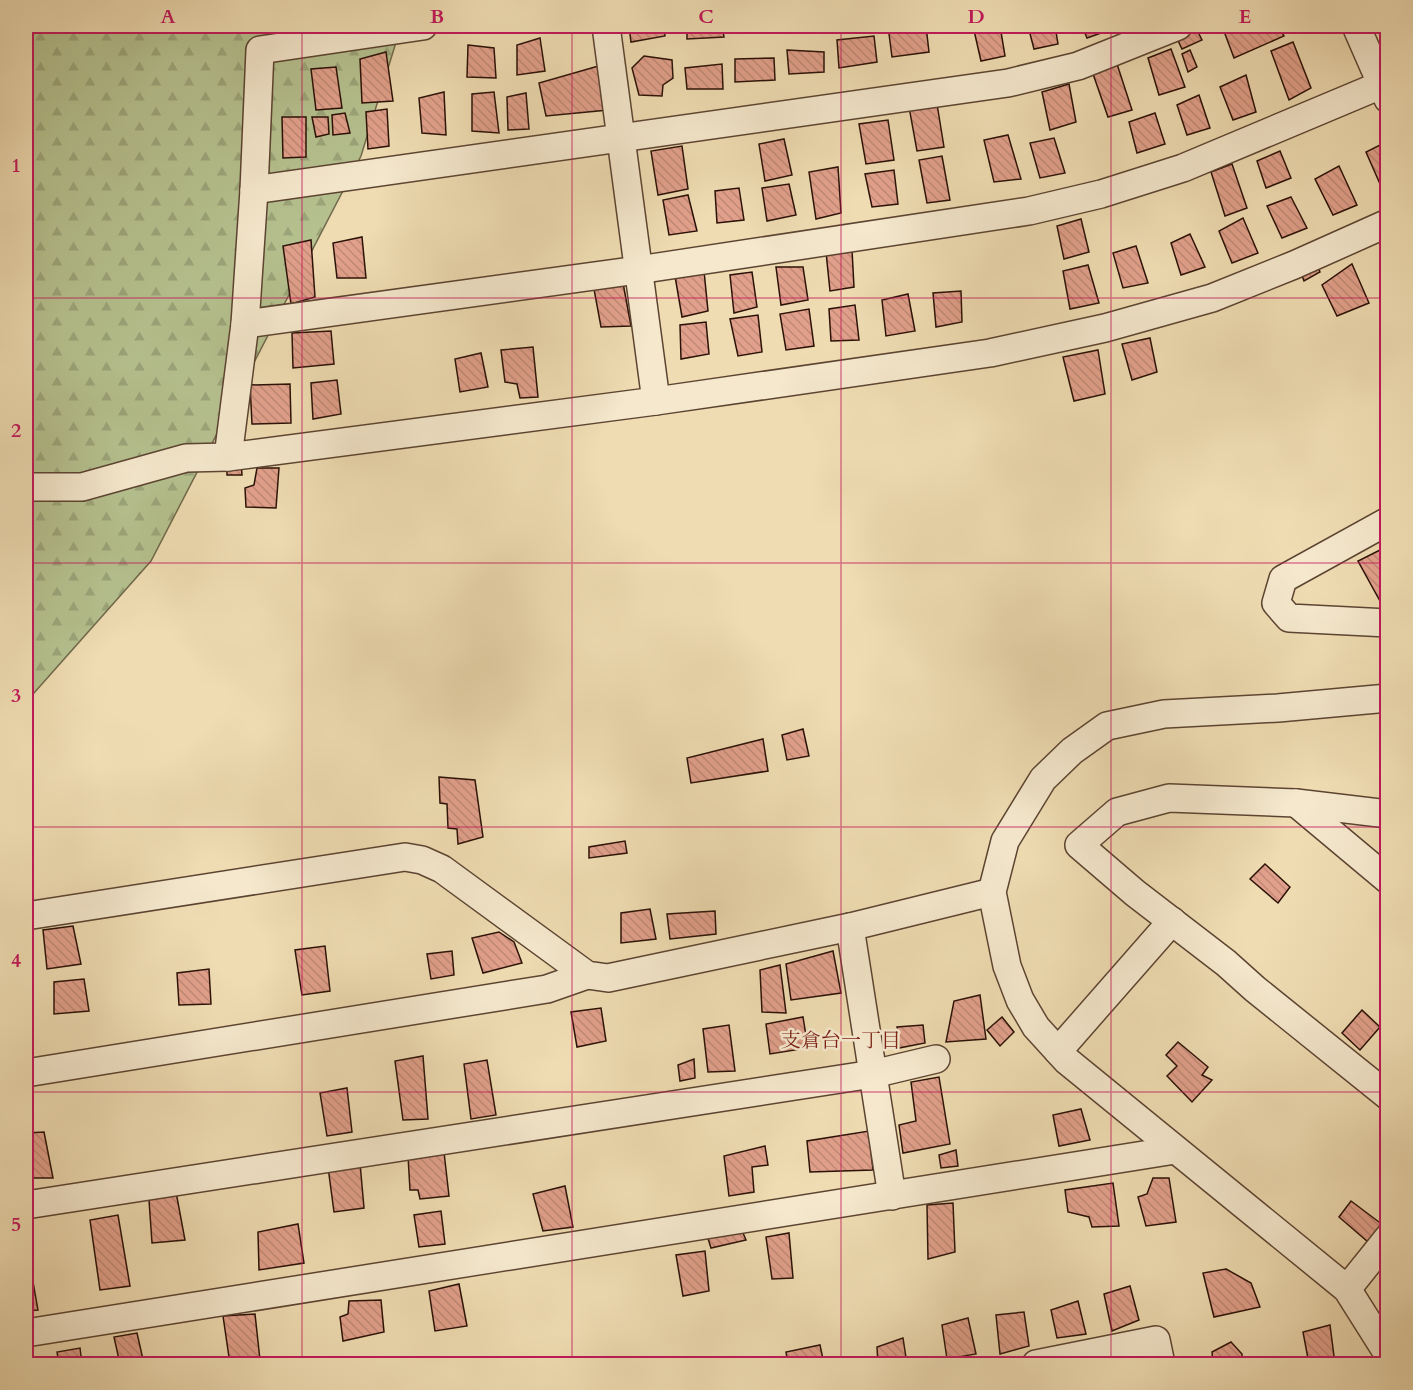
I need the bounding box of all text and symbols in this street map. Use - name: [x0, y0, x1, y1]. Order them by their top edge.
- text: A: [160, 3, 176, 30]
- text: B: [430, 3, 444, 30]
- text: C: [698, 3, 714, 30]
- text: D: [967, 3, 985, 30]
- text: E: [1239, 3, 1251, 30]
- text: 1: [11, 152, 21, 179]
- text: 2: [11, 417, 21, 444]
- text: 3: [11, 682, 21, 709]
- text: 4: [11, 947, 21, 974]
- district label: 支倉台一丁目: [781, 1027, 901, 1054]
- text: 5: [11, 1211, 21, 1238]

